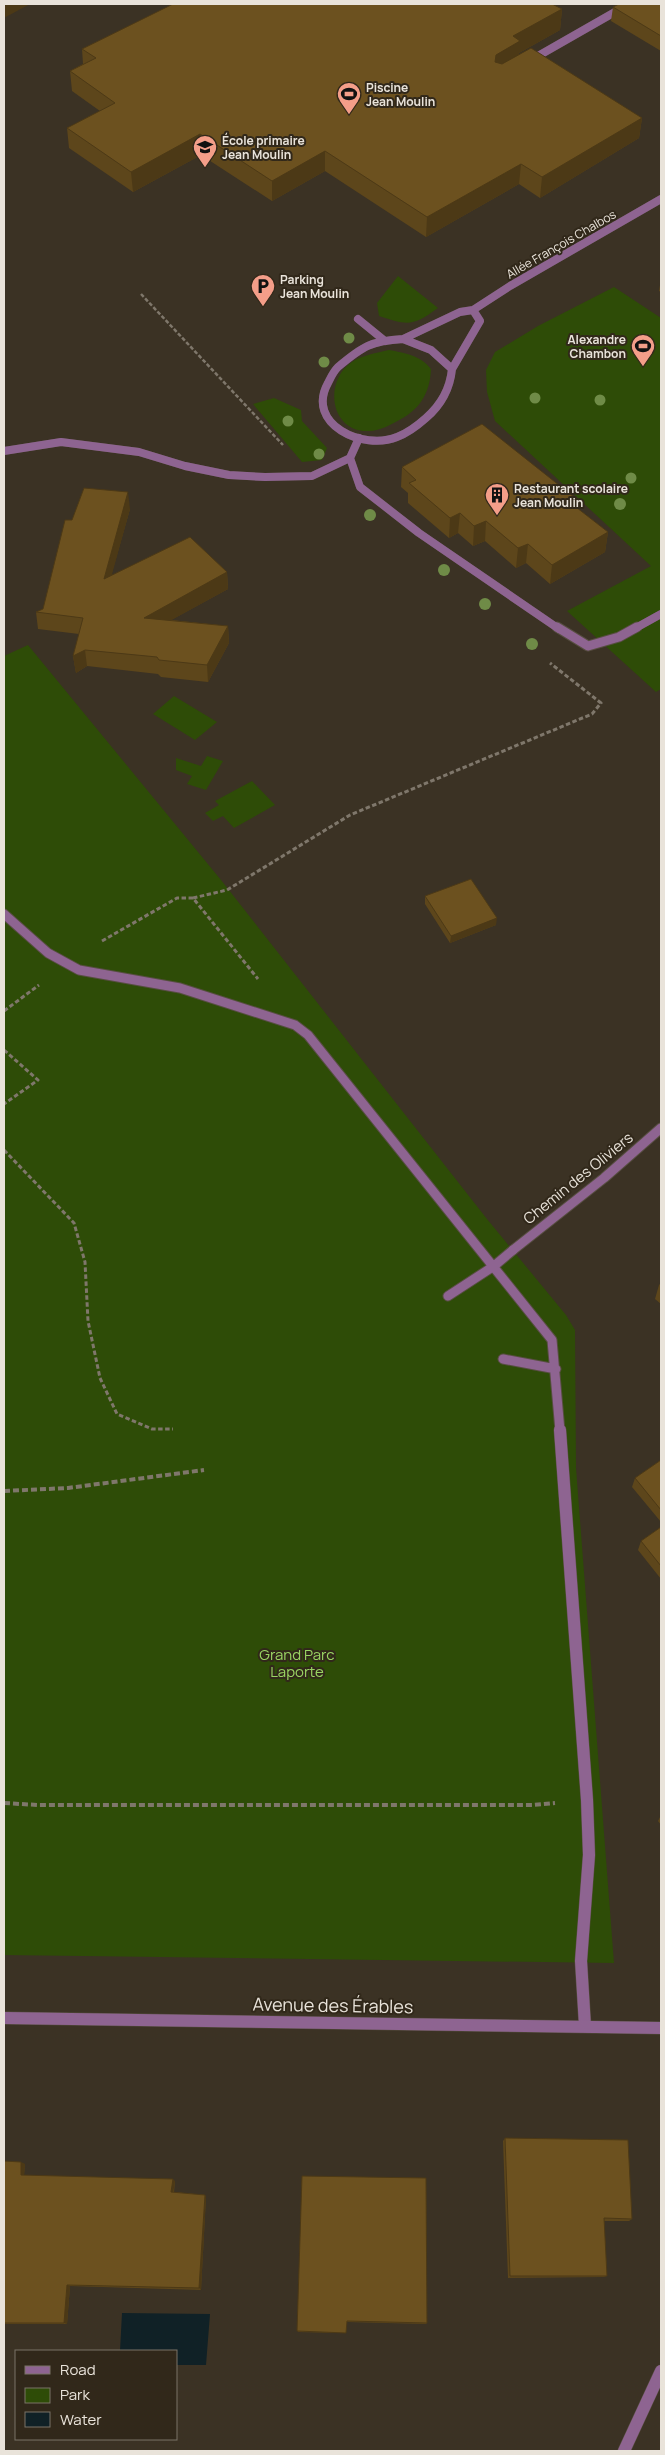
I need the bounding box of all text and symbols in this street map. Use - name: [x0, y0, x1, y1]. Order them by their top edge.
- place label: Piscine Jean Moulin: [366, 79, 435, 110]
- sports icon: Piscine Jean Moulin: [336, 81, 362, 115]
- place label: École primaire Jean Moulin: [222, 132, 305, 163]
- school or university icon: École primaire Jean Moulin: [192, 134, 218, 168]
- street label: Allée François Chalbos: [503, 206, 619, 282]
- place label: Parking Jean Moulin: [280, 271, 349, 302]
- parking icon: Parking Jean Moulin: [250, 273, 276, 307]
- place label: Alexandre Chambon: [568, 331, 626, 362]
- sports icon: Alexandre Chambon: [630, 333, 656, 367]
- place label: Restaurant scolaire Jean Moulin: [514, 480, 628, 511]
- building icon: Restaurant scolaire Jean Moulin: [484, 482, 510, 516]
- street label: Chemin des Oliviers: [519, 1127, 637, 1229]
- park label: Grand Parc Laporte: [259, 1644, 335, 1682]
- street label: Avenue des Érables: [252, 1992, 414, 2018]
- legend: [15, 2350, 178, 2440]
- text: Road: [60, 2359, 96, 2380]
- text: Park: [60, 2384, 90, 2405]
- text: Water: [60, 2409, 102, 2430]

